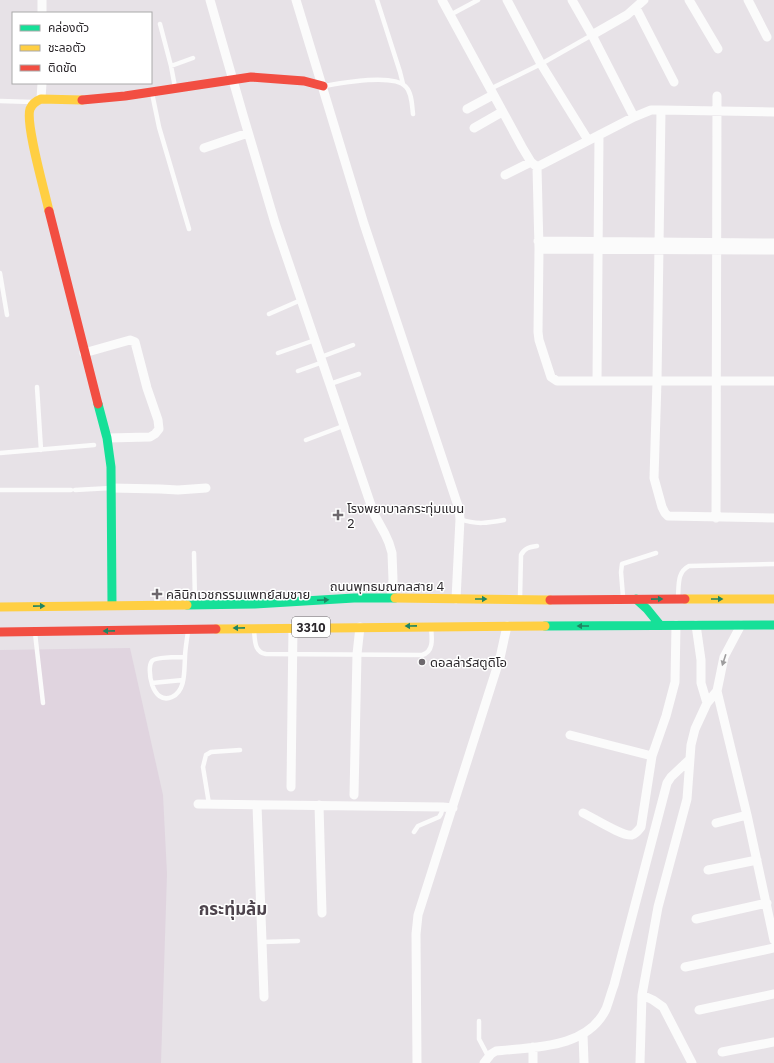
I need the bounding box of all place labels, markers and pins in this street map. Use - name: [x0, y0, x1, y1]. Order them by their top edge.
- place label: โรงพยาบาลกระทุ่มแบน 2: [347, 500, 464, 532]
- marker: โรงพยาบาลกระทุ่มแบน 2: [332, 509, 344, 521]
- place label: คลินิกเวชกรรมแพทย์สมชาย: [166, 586, 310, 603]
- marker: คลินิกเวชกรรมแพทย์สมชาย: [151, 588, 163, 600]
- place label: ดอลล่าร์สตูดิโอ: [430, 654, 507, 671]
- marker: ดอลล่าร์สตูดิโอ: [417, 657, 427, 667]

